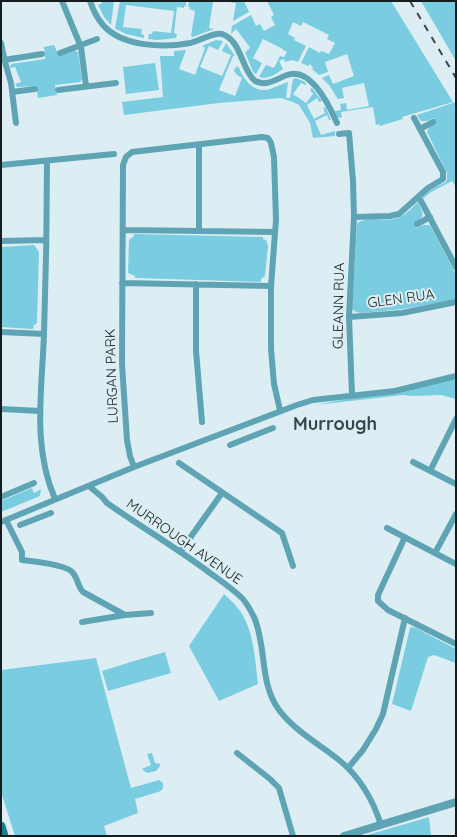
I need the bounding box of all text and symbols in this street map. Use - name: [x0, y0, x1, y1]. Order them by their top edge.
- street label: GLEANN RUA: [330, 263, 348, 349]
- street label: GLEN RUA: [366, 286, 436, 312]
- street label: LURGAN PARK: [102, 328, 122, 424]
- district label: Murrough: [293, 414, 377, 436]
- street label: MURROUGH AVENUE: [123, 496, 245, 588]

